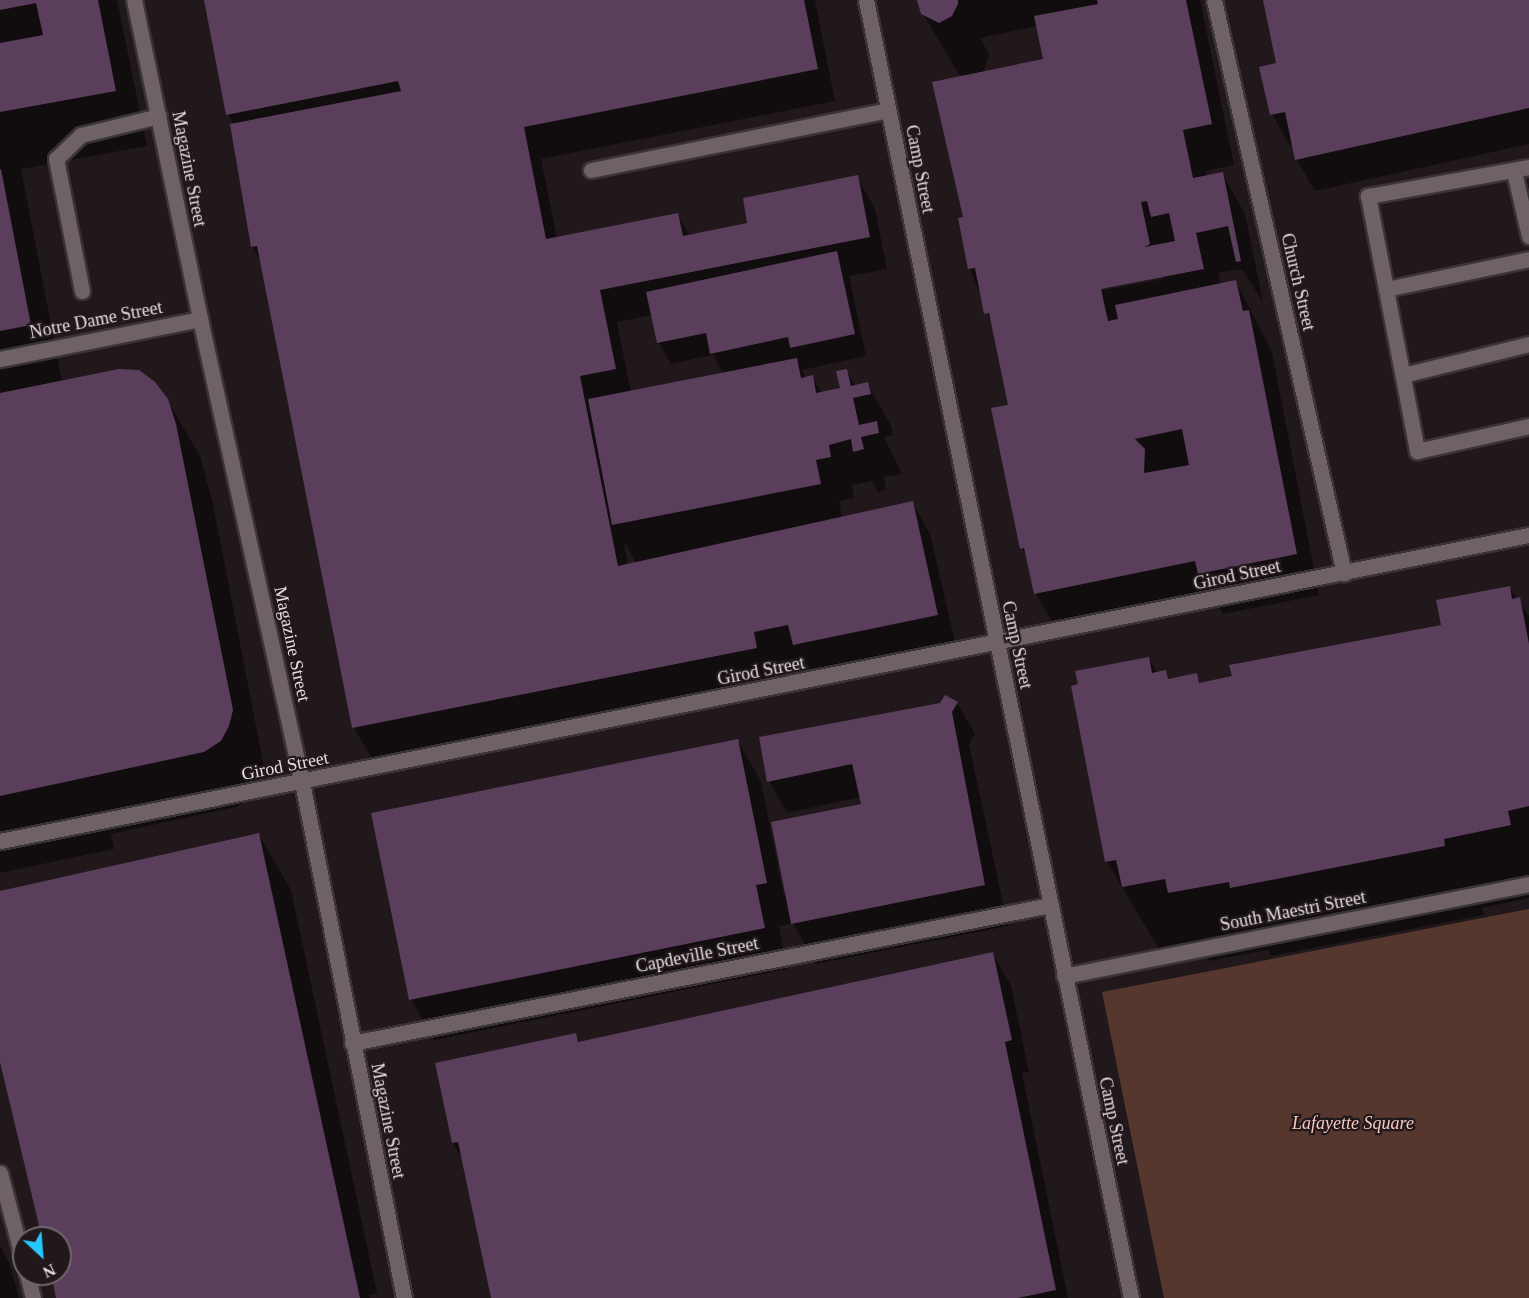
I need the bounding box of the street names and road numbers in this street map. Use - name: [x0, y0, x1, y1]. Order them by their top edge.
- street label: Magazine Street: [167, 109, 211, 229]
- street label: Camp Street: [901, 123, 939, 215]
- street label: Church Street: [1276, 231, 1320, 333]
- street label: Notre Dame Street: [28, 297, 164, 343]
- street label: Girod Street: [1191, 555, 1283, 595]
- street label: Magazine Street: [269, 584, 315, 704]
- street label: Camp Street: [997, 599, 1037, 691]
- street label: Girod Street: [716, 652, 806, 690]
- street label: Girod Street: [240, 747, 330, 785]
- street label: South Maestri Street: [1218, 886, 1368, 936]
- street label: Capdeville Street: [634, 933, 760, 977]
- street label: Magazine Street: [366, 1061, 410, 1181]
- street label: Camp Street: [1094, 1075, 1134, 1167]

